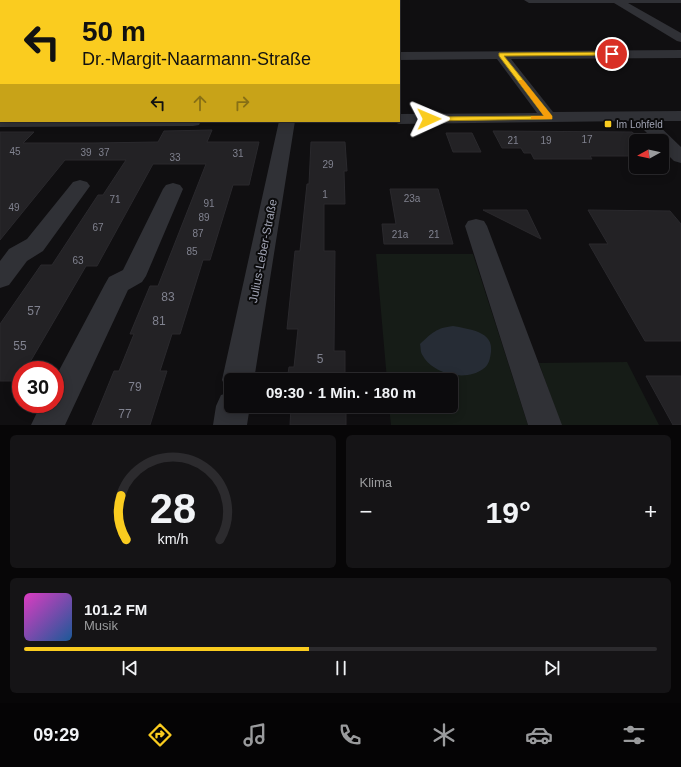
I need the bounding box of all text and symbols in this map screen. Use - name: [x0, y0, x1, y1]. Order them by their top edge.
- icon: left: [16, 16, 68, 68]
- text: 50 m: [82, 16, 146, 47]
- pin: [595, 37, 629, 71]
- icon: arrive: [601, 43, 623, 65]
- text: Dr.-Margit-Naarmann-Straße: [82, 49, 311, 69]
- icon: left: [147, 92, 169, 114]
- icon: ahead: [189, 92, 211, 114]
- icon: right: [231, 92, 253, 114]
- position arrow: [408, 98, 450, 140]
- marker: Im Lohfeld: [603, 119, 613, 129]
- place label: Im Lohfeld: [616, 119, 663, 130]
- house number: 17: [581, 134, 593, 145]
- north arrow: [629, 134, 669, 174]
- map controls: [629, 134, 669, 174]
- house number: 21: [507, 135, 519, 146]
- house number: 19: [540, 135, 552, 146]
- house number: 45: [9, 146, 21, 157]
- house number: 39: [80, 147, 92, 158]
- house number: 37: [98, 147, 110, 158]
- house number: 31: [232, 148, 244, 159]
- house number: 33: [169, 152, 181, 163]
- house number: 29: [322, 159, 334, 170]
- house number: 1: [322, 189, 328, 200]
- house number: 23a: [404, 193, 421, 204]
- house number: 71: [109, 194, 121, 205]
- house number: 91: [203, 198, 215, 209]
- street label: Julius-Leber-Straße: [246, 198, 280, 304]
- house number: 49: [8, 202, 20, 213]
- house number: 89: [198, 212, 210, 223]
- house number: 67: [92, 222, 104, 233]
- house number: 87: [192, 228, 204, 239]
- house number: 21a: [392, 229, 409, 240]
- house number: 21: [428, 229, 440, 240]
- house number: 85: [186, 246, 198, 257]
- house number: 63: [72, 255, 84, 266]
- house number: 83: [161, 290, 175, 304]
- house number: 57: [27, 304, 41, 318]
- house number: 81: [152, 314, 166, 328]
- house number: 55: [13, 339, 27, 353]
- house number: 5: [317, 352, 324, 366]
- speed limit sign: 30: [12, 361, 64, 413]
- house number: 79: [128, 380, 142, 394]
- text: 09:30 · 1 Min. · 180 m: [266, 384, 416, 401]
- house number: 77: [118, 407, 132, 421]
- text: Klima: [360, 475, 392, 490]
- text: 28: [150, 484, 196, 531]
- text: 19°: [486, 496, 531, 529]
- text: −: [360, 499, 372, 524]
- text: +: [644, 499, 657, 524]
- text: km/h: [157, 530, 188, 546]
- text: 101.2 FM: [84, 601, 147, 618]
- text: Musik: [84, 618, 118, 633]
- icon: previous: [119, 657, 141, 679]
- icon: pause: [330, 657, 352, 679]
- icon: next: [541, 657, 563, 679]
- icon: directions: [146, 721, 174, 749]
- icon: music: [241, 721, 269, 749]
- icon: phone: [336, 721, 364, 749]
- icon: climate: [430, 721, 458, 749]
- icon: car: [525, 721, 553, 749]
- icon: filters: [620, 721, 648, 749]
- text: 09:29: [33, 725, 79, 745]

